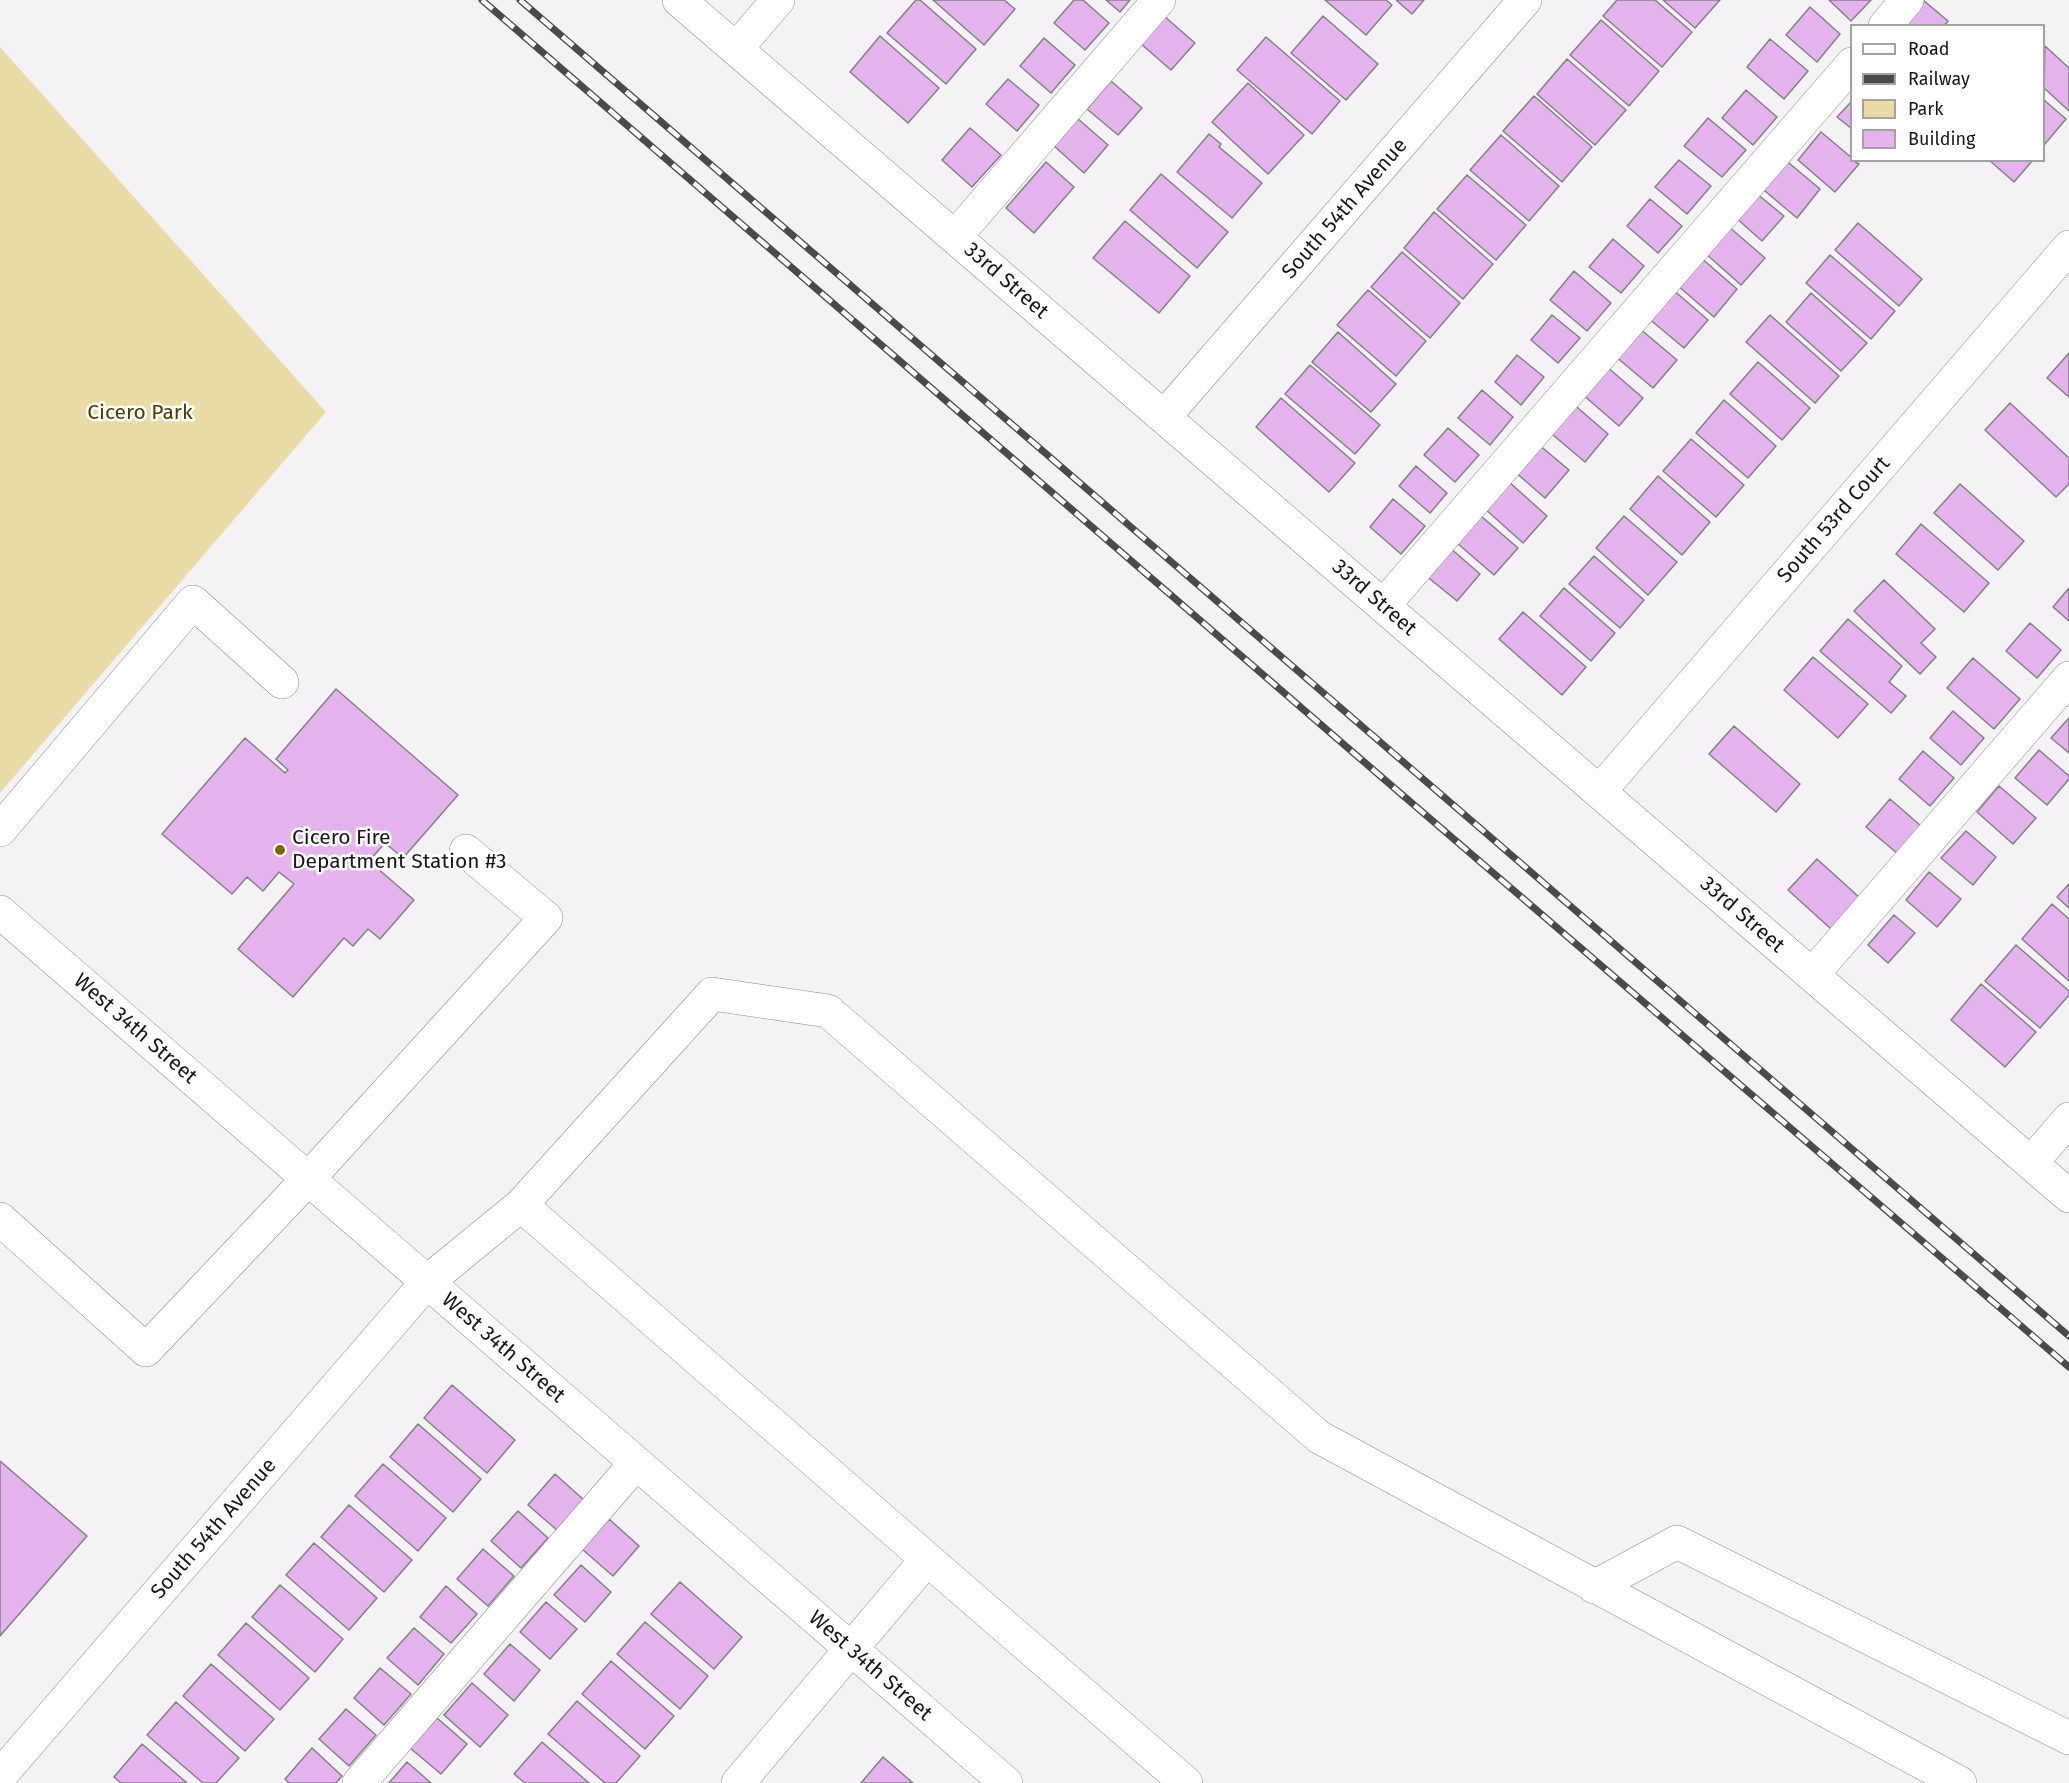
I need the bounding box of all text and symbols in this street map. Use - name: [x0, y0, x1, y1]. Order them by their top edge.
- legend: [1850, 24, 2045, 162]
- text: Road: [1908, 38, 1950, 60]
- text: Railway: [1908, 68, 1970, 90]
- text: Park: [1908, 98, 1943, 120]
- text: Building: [1908, 128, 1975, 150]
- street label: South 54th Avenue: [1277, 133, 1413, 285]
- street label: 33rd Street: [959, 238, 1053, 324]
- park label: Cicero Park: [87, 400, 193, 426]
- street label: South 53rd Court: [1772, 452, 1896, 588]
- street label: 33rd Street: [1327, 555, 1421, 641]
- place label: Cicero Fire Department Station #3: [292, 825, 506, 875]
- marker: Cicero Fire Department Station #3: [273, 843, 287, 857]
- street label: 33rd Street: [1695, 872, 1789, 958]
- street label: West 34th Street: [68, 968, 202, 1090]
- street label: West 34th Street: [436, 1287, 570, 1409]
- street label: South 54th Avenue: [146, 1453, 282, 1605]
- street label: West 34th Street: [803, 1605, 937, 1727]

